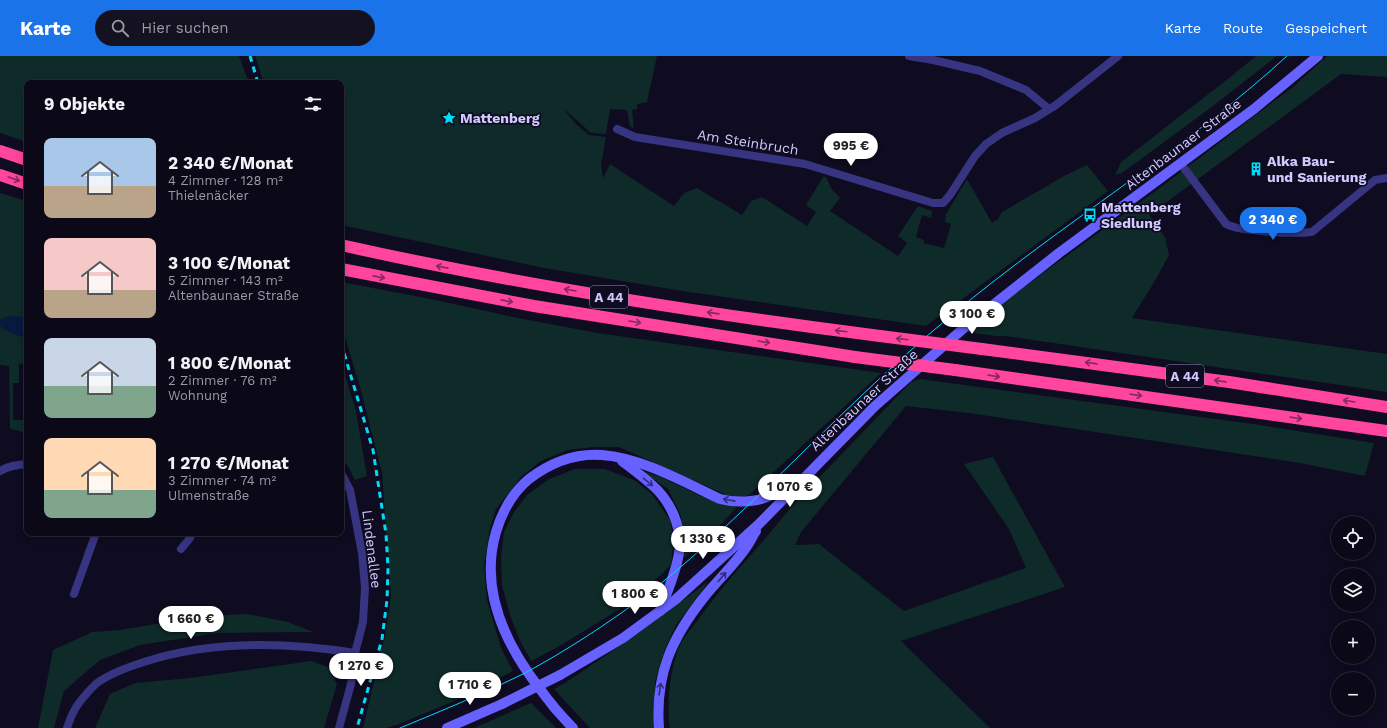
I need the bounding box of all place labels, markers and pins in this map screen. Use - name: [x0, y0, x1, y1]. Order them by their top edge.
- place icon: Mattenberg: [441, 110, 457, 126]
- place label: Mattenberg: [460, 110, 540, 126]
- pin: 995 €: [823, 133, 879, 167]
- place label: Alka Bau- und Sanierung: [1267, 153, 1366, 185]
- building icon: Alka Bau- und Sanierung: [1248, 161, 1264, 177]
- place label: Mattenberg Siedlung: [1101, 199, 1181, 231]
- bus stop icon: Mattenberg Siedlung: [1082, 207, 1098, 223]
- pin: 2 340 €: [1236, 207, 1310, 241]
- pin: 3 100 €: [935, 301, 1009, 335]
- pin: 1 070 €: [753, 474, 827, 508]
- pin: 1 330 €: [666, 526, 740, 560]
- pin: 1 800 €: [598, 581, 672, 615]
- pin: 1 660 €: [154, 606, 228, 640]
- pin: 1 270 €: [324, 653, 398, 687]
- pin: 1 710 €: [433, 672, 507, 706]

